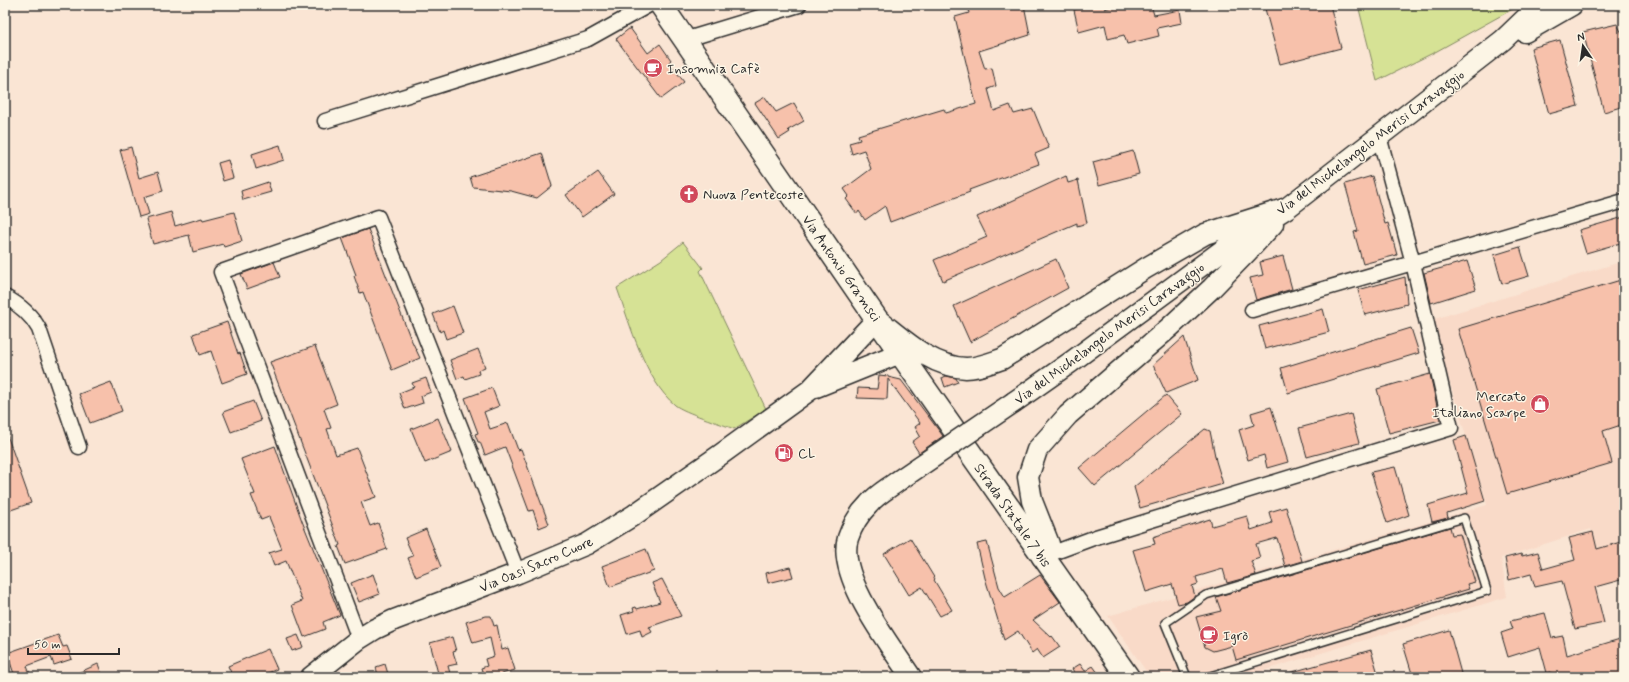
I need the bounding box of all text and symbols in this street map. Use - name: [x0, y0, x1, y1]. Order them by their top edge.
- north arrow: [1563, 26, 1603, 66]
- text: N: [1576, 30, 1586, 45]
- cafe icon: Insomnia Cafè: [642, 57, 664, 79]
- place label: Insomnia Cafè: [667, 60, 760, 78]
- street label: Via del Michelangelo Merisi Caravaggio: [1273, 66, 1470, 221]
- church icon: Nuova Pentecoste: [678, 183, 700, 205]
- place label: Nuova Pentecoste: [703, 186, 804, 204]
- street label: Via Antonio Gramsci: [798, 212, 885, 326]
- street label: Via del Michelangelo Merisi Caravaggio: [1011, 259, 1210, 411]
- place label: Mercato Italiano Scarpe: [1432, 388, 1526, 422]
- shop icon: Mercato Italiano Scarpe: [1529, 393, 1551, 415]
- fuel station icon: CL: [773, 442, 795, 464]
- place label: CL: [798, 445, 815, 463]
- street label: Strada Statale 7 bis: [970, 460, 1055, 571]
- street label: Via Oasi Sacro Cuore: [477, 533, 596, 597]
- cafe icon: Igrò: [1198, 624, 1220, 646]
- place label: Igrò: [1223, 627, 1248, 645]
- scale bar: [28, 630, 119, 656]
- text: 50 m: [34, 637, 61, 653]

